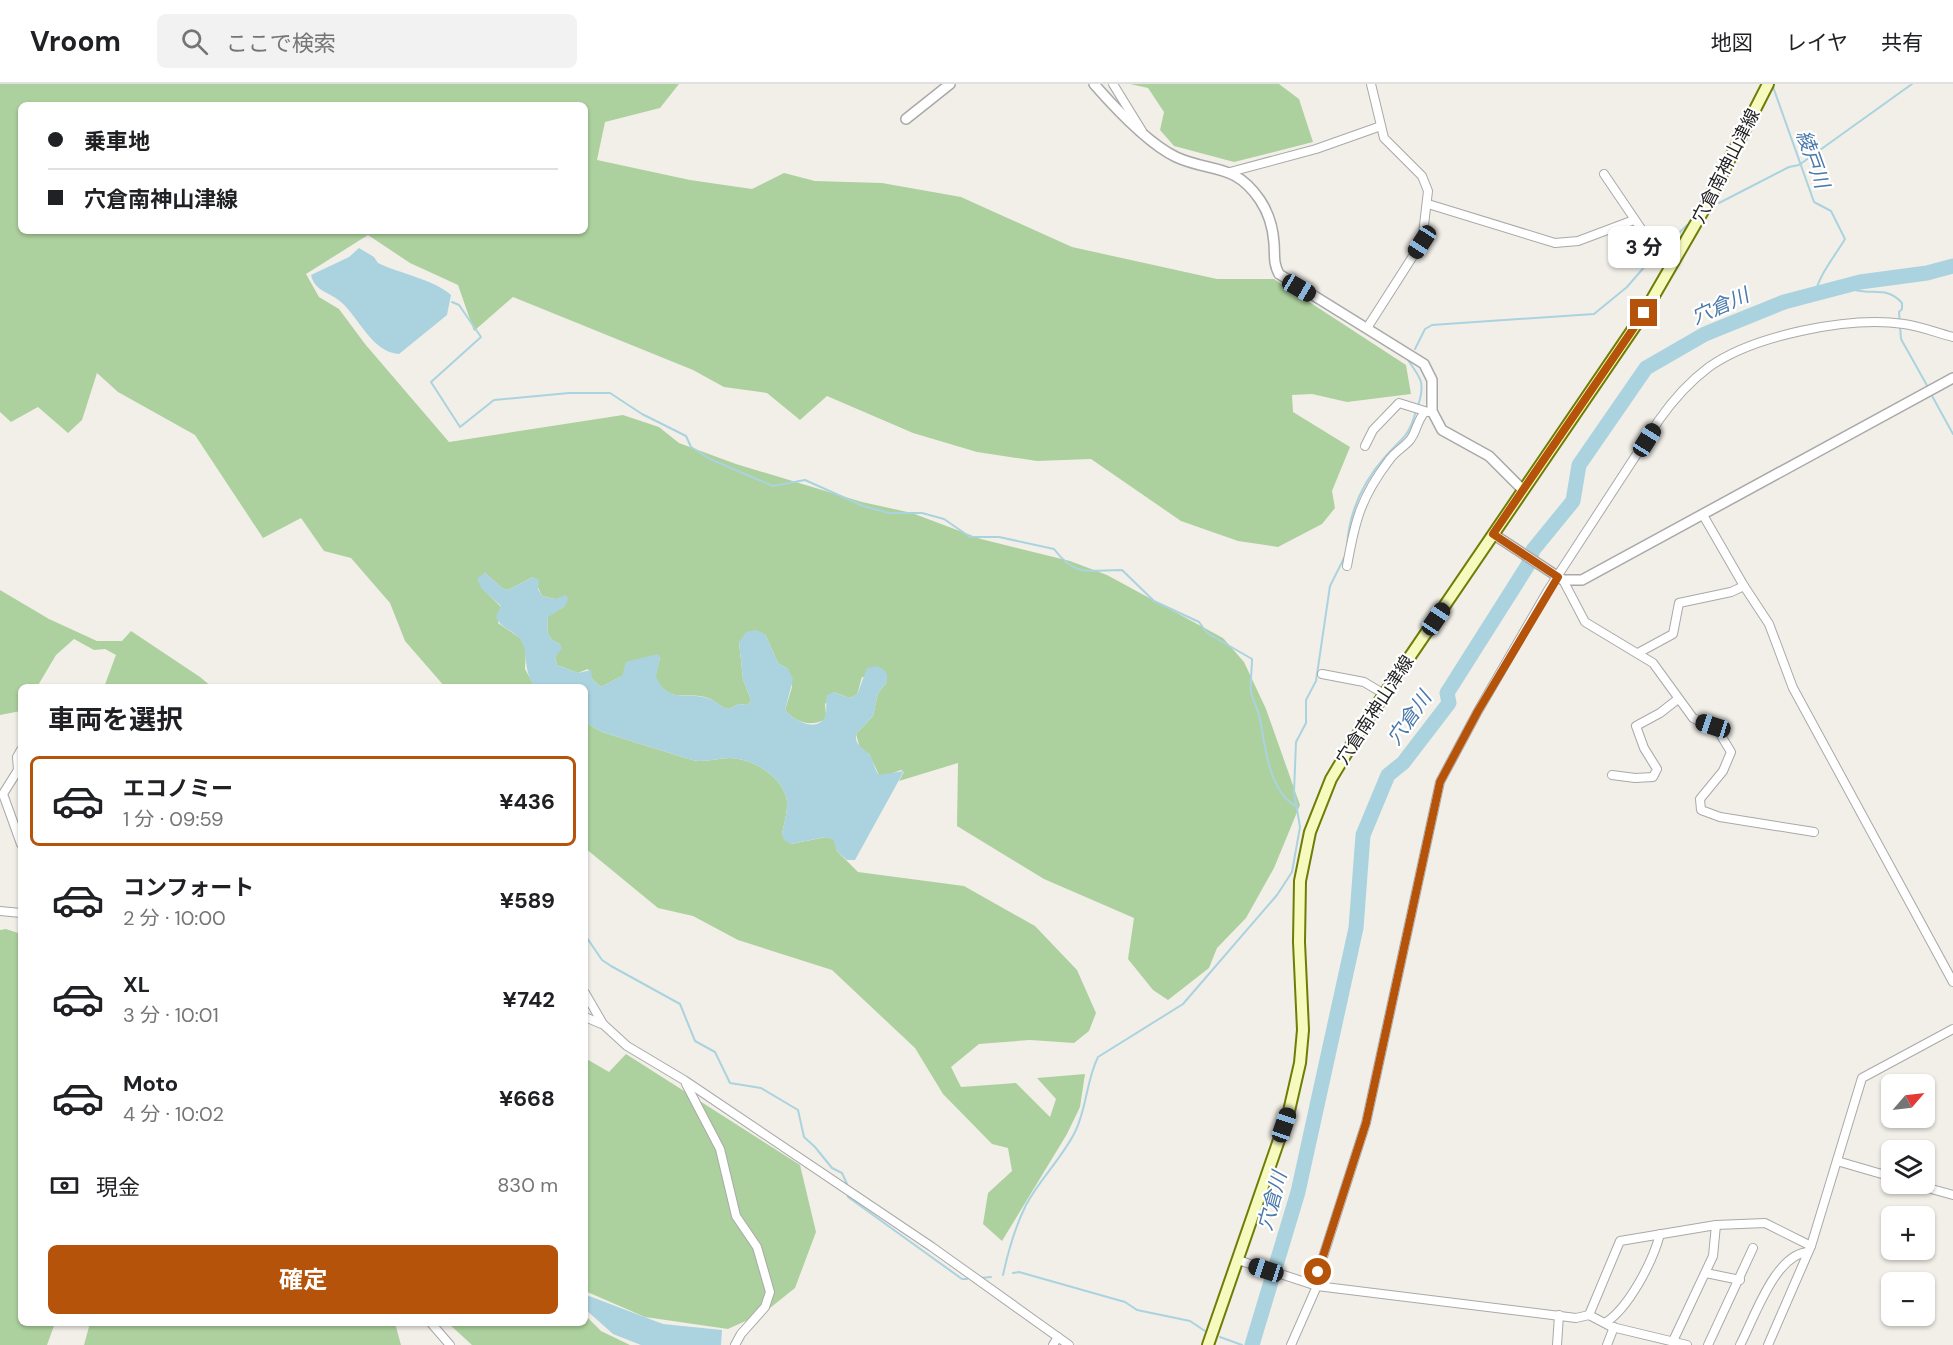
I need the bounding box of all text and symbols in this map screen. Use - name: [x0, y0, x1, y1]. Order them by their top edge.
- search box: [157, 14, 577, 68]
- text: Vroom: [30, 23, 121, 60]
- icon: search: [178, 25, 211, 58]
- text: ここで検索: [226, 29, 336, 58]
- text: 地図: [1711, 29, 1753, 57]
- text: レイヤ: [1786, 29, 1848, 57]
- text: 共有: [1881, 29, 1923, 57]
- street label: 穴倉南神山津線: [1687, 104, 1765, 228]
- water label: 綾戸川: [1791, 126, 1836, 194]
- text: 乗車地: [84, 127, 150, 156]
- text: 穴倉南神山津線: [84, 185, 238, 214]
- car: [1405, 222, 1439, 262]
- callout: 3 分: [1608, 226, 1680, 268]
- text: 3 分: [1626, 234, 1662, 260]
- car: [1279, 271, 1319, 305]
- water label: 穴倉川: [1687, 281, 1755, 330]
- route end: [1630, 299, 1657, 326]
- car: [1630, 420, 1664, 460]
- car: [1418, 599, 1454, 639]
- street label: 穴倉南神山津線: [1331, 651, 1419, 769]
- water label: 穴倉川: [1381, 684, 1438, 750]
- text: 車両を選択: [48, 702, 183, 737]
- car: [1693, 712, 1733, 740]
- icon: car: [51, 774, 105, 828]
- text: エコノミー: [123, 774, 233, 803]
- text: ¥436: [499, 787, 555, 816]
- text: 1 分 · 09:59: [123, 806, 224, 832]
- icon: car: [51, 873, 105, 927]
- text: コンフォート: [123, 873, 254, 902]
- text: ¥589: [500, 886, 555, 915]
- text: 2 分 · 10:00: [123, 905, 226, 931]
- text: XL: [123, 970, 150, 999]
- icon: car: [51, 972, 105, 1026]
- text: ¥742: [502, 985, 555, 1014]
- text: 3 分 · 10:01: [123, 1002, 219, 1028]
- text: Moto: [123, 1069, 178, 1098]
- icon: car: [51, 1071, 105, 1125]
- north arrow: [1881, 1074, 1935, 1128]
- map controls: [1881, 1074, 1935, 1326]
- text: ¥668: [499, 1084, 555, 1113]
- text: 4 分 · 10:02: [123, 1101, 224, 1127]
- car: [1270, 1105, 1298, 1145]
- button: layers: [1881, 1140, 1935, 1194]
- water label: 穴倉川: [1252, 1167, 1293, 1233]
- icon: cash: [48, 1169, 81, 1202]
- text: 830 m: [497, 1172, 558, 1198]
- text: 現金: [96, 1173, 140, 1202]
- button: +: [1881, 1206, 1935, 1260]
- button: 確定: [48, 1245, 558, 1314]
- car: [1246, 1256, 1286, 1284]
- route start: [1304, 1258, 1331, 1285]
- button: −: [1881, 1272, 1935, 1326]

